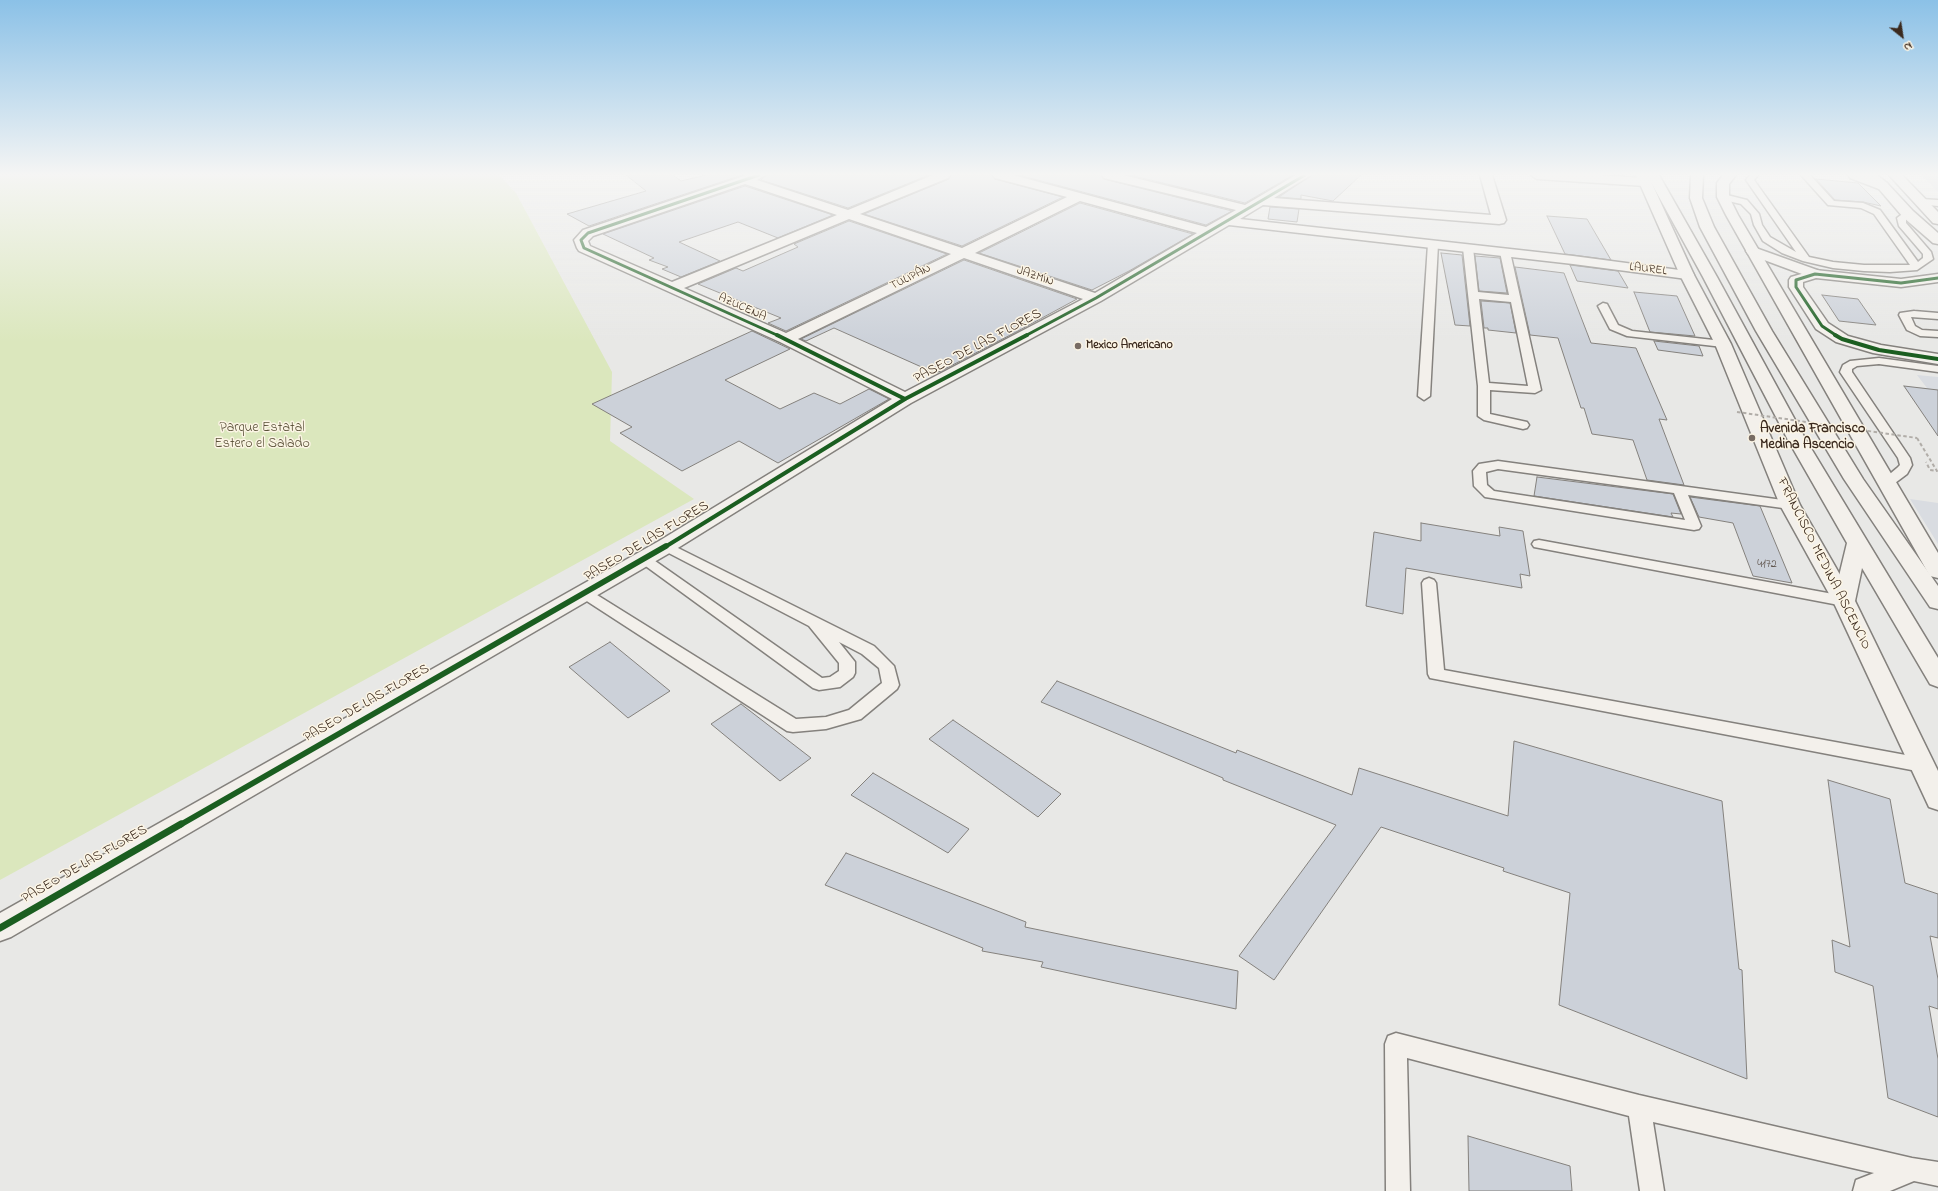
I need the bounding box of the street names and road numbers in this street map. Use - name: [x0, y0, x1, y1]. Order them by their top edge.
- street label: LAUREL: [1628, 261, 1668, 279]
- street label: TULIPÁN: [888, 262, 934, 294]
- street label: JAZMÍN: [1015, 264, 1055, 290]
- street label: AZUCENA: [716, 291, 768, 325]
- street label: PASEO DE LAS FLORES: [911, 306, 1045, 388]
- street label: FRANCISCO MEDINA ASCENCIO: [1772, 475, 1874, 653]
- street label: PASEO DE LAS FLORES: [582, 498, 712, 586]
- street label: PASEO DE LAS FLORES: [301, 661, 433, 747]
- street label: PASEO DE LAS FLORES: [19, 822, 151, 908]

